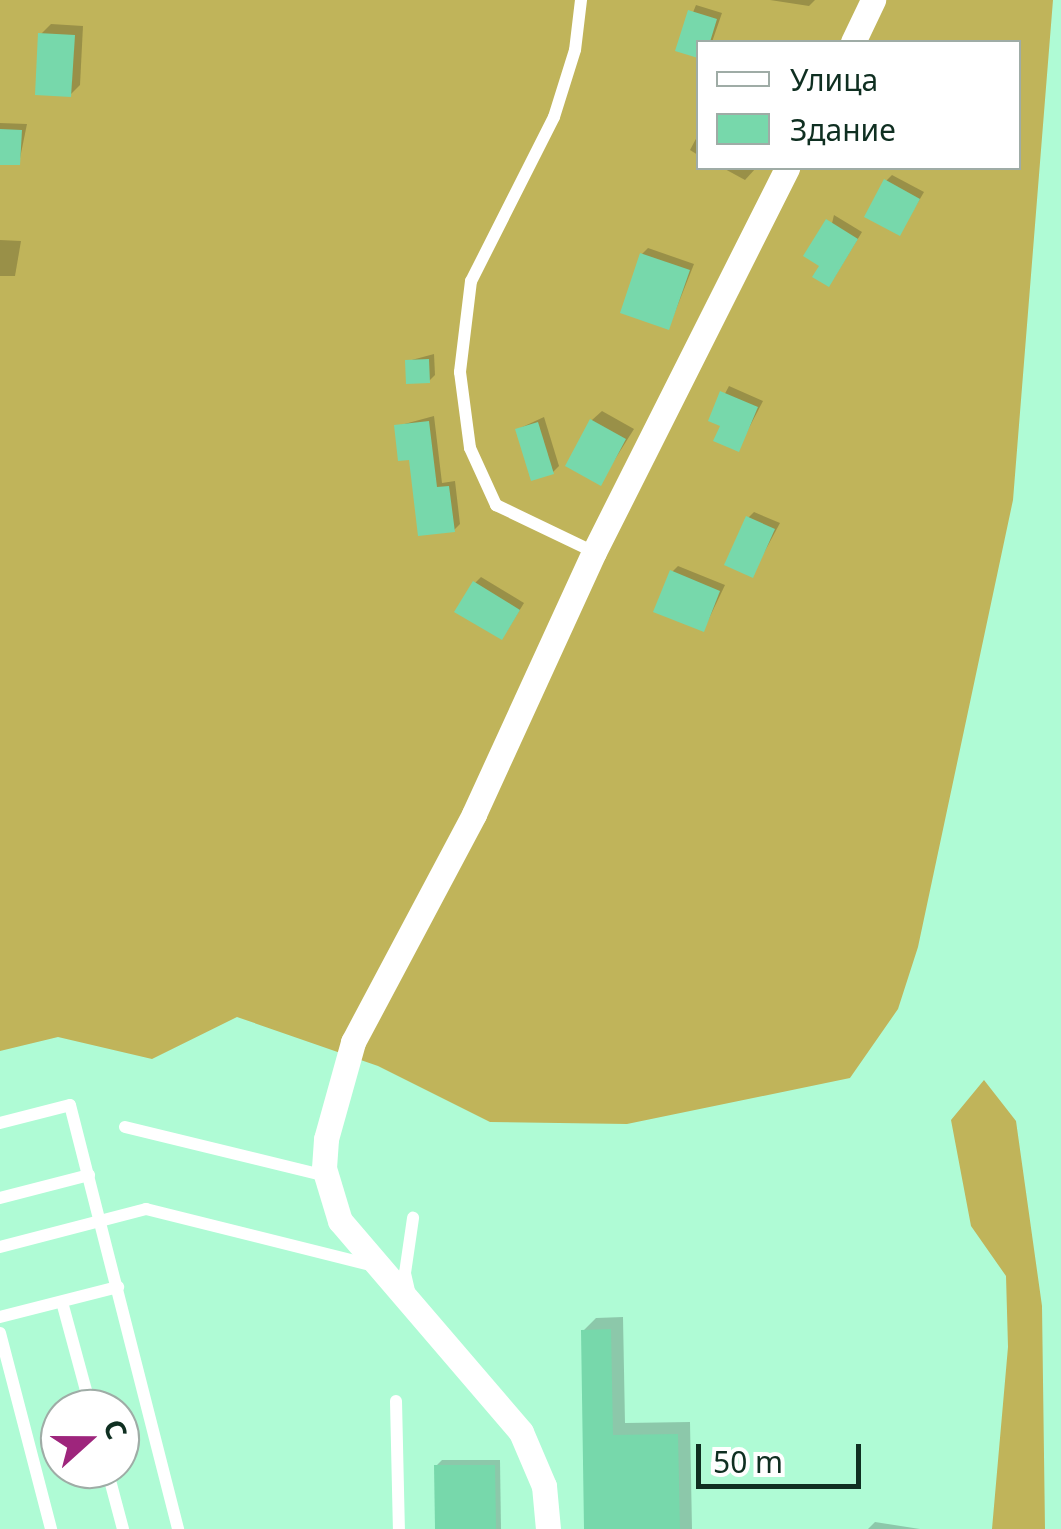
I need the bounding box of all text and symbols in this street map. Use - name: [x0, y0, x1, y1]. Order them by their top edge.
- legend: [696, 40, 1021, 170]
- text: Улица: [790, 59, 878, 100]
- text: Здание: [790, 109, 896, 150]
- north arrow: [40, 1389, 140, 1489]
- text: С: [95, 1414, 137, 1444]
- scale bar: [701, 1424, 866, 1486]
- text: 50 m: [713, 1441, 783, 1482]

